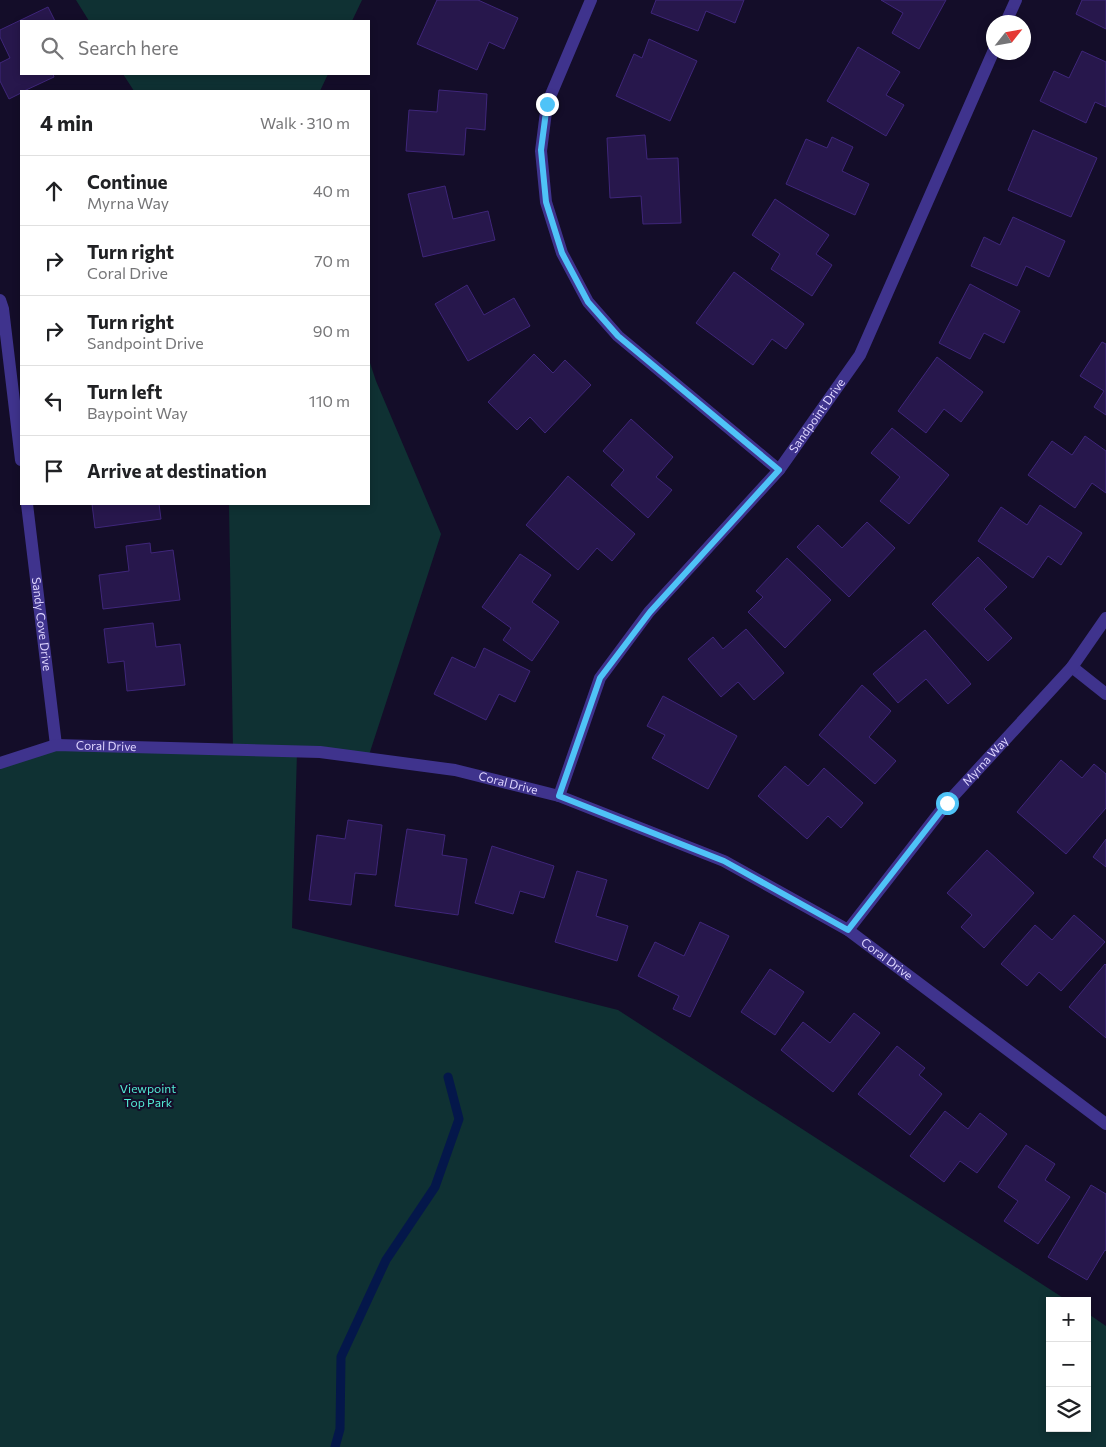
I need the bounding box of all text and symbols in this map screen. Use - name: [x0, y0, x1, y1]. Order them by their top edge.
- north arrow: [986, 15, 1031, 60]
- search box: [20, 20, 370, 75]
- icon: search: [38, 34, 66, 62]
- text: Search here: [78, 36, 178, 59]
- route end: [536, 93, 559, 116]
- text: 4 min: [40, 110, 93, 135]
- text: Walk · 310 m: [260, 113, 350, 132]
- text: Continue: [87, 170, 167, 193]
- icon: ahead: [40, 177, 68, 205]
- text: 40 m: [313, 181, 350, 200]
- text: Myrna Way: [87, 193, 169, 212]
- text: Turn right: [87, 240, 174, 263]
- icon: right: [40, 247, 68, 275]
- text: 70 m: [314, 251, 350, 270]
- text: Coral Drive: [87, 263, 168, 282]
- text: Turn right: [87, 310, 174, 333]
- icon: right: [40, 317, 68, 345]
- text: 90 m: [313, 321, 350, 340]
- text: Sandpoint Drive: [87, 333, 204, 352]
- street label: Sandpoint Drive: [785, 375, 847, 455]
- text: Turn left: [87, 380, 162, 403]
- icon: left: [40, 387, 68, 415]
- text: 110 m: [309, 391, 350, 410]
- text: Baypoint Way: [87, 403, 188, 422]
- icon: arrive: [40, 457, 68, 485]
- text: Arrive at destination: [87, 459, 267, 482]
- street label: Sandy Cove Drive: [30, 576, 55, 672]
- street label: Myrna Way: [959, 733, 1011, 788]
- street label: Coral Drive: [76, 738, 137, 753]
- street label: Coral Drive: [477, 768, 540, 797]
- route start: [936, 792, 959, 815]
- street label: Coral Drive: [859, 934, 916, 982]
- park label: Viewpoint Top Park: [120, 1081, 176, 1109]
- map controls: [1046, 1297, 1091, 1432]
- button: +: [1046, 1297, 1091, 1342]
- button: −: [1046, 1342, 1091, 1387]
- button: layers: [1046, 1387, 1091, 1432]

